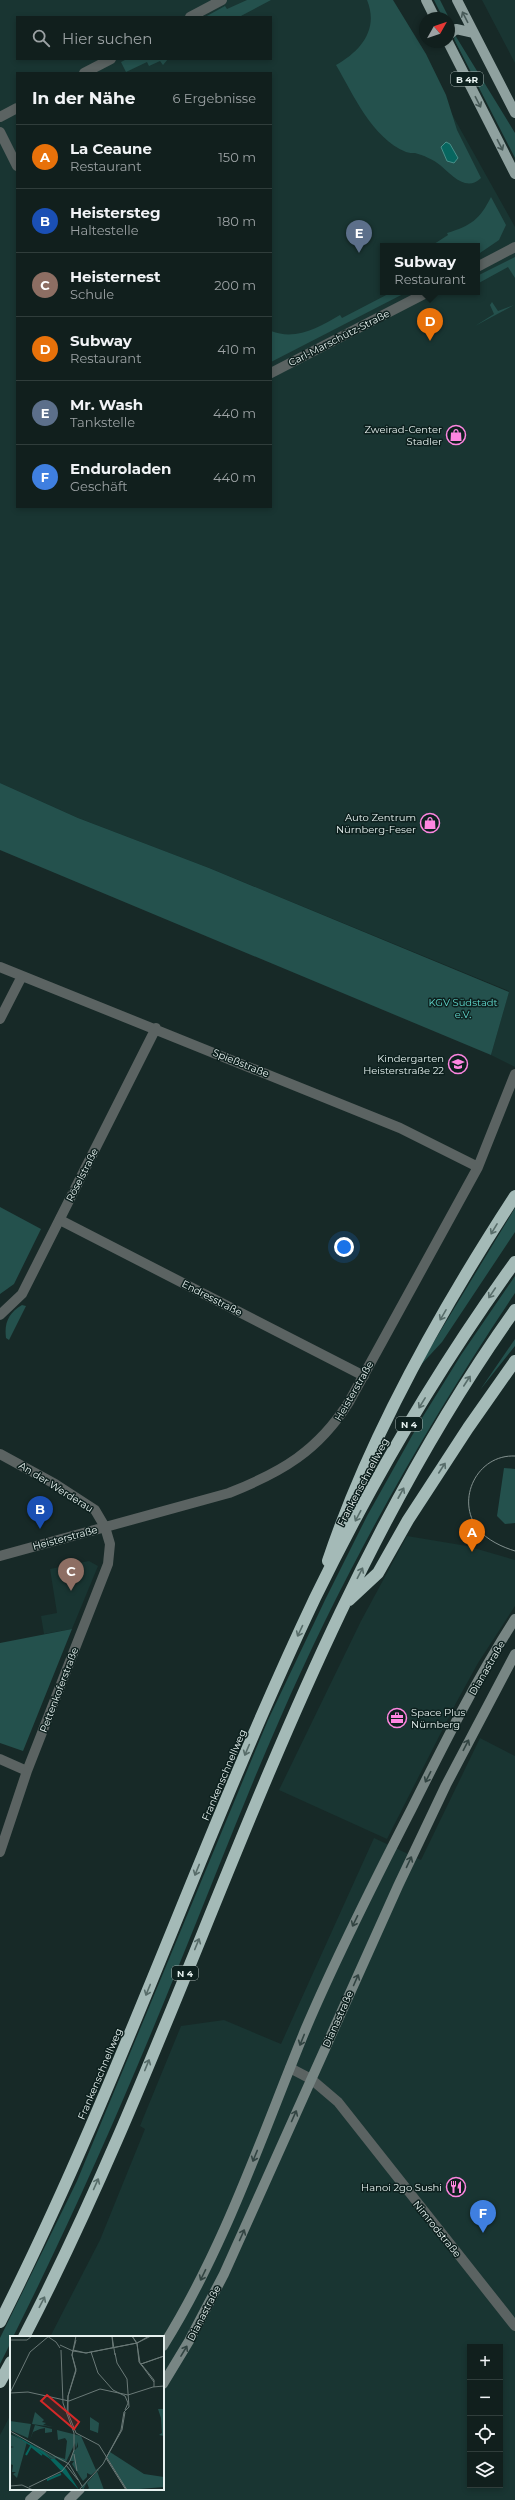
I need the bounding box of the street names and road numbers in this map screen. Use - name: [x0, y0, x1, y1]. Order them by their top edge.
- road number: B 4R: [451, 72, 483, 86]
- street label: Carl-Marschütz-Straße: [286, 307, 392, 369]
- street label: Spießstraße: [211, 1046, 271, 1080]
- street label: Röselstraße: [63, 1146, 101, 1204]
- street label: Endresstraße: [180, 1277, 244, 1319]
- street label: Heisterstraße: [332, 1359, 376, 1423]
- road number: N 4: [396, 1417, 422, 1431]
- street label: Frankenschnellweg: [334, 1436, 392, 1528]
- street label: An der Werderau: [16, 1459, 96, 1515]
- street label: Heisterstraße: [31, 1523, 99, 1553]
- street label: Dianastraße: [466, 1638, 508, 1698]
- street label: Pettenkoferstraße: [37, 1646, 81, 1734]
- street label: Frankenschnellweg: [199, 1727, 249, 1823]
- road number: N 4: [172, 1966, 198, 1980]
- street label: Dianastraße: [320, 1989, 356, 2049]
- street label: Frankenschnellweg: [75, 2026, 125, 2122]
- street label: Nimrodstraße: [410, 2198, 464, 2260]
- street label: Dianastraße: [184, 2283, 224, 2343]

